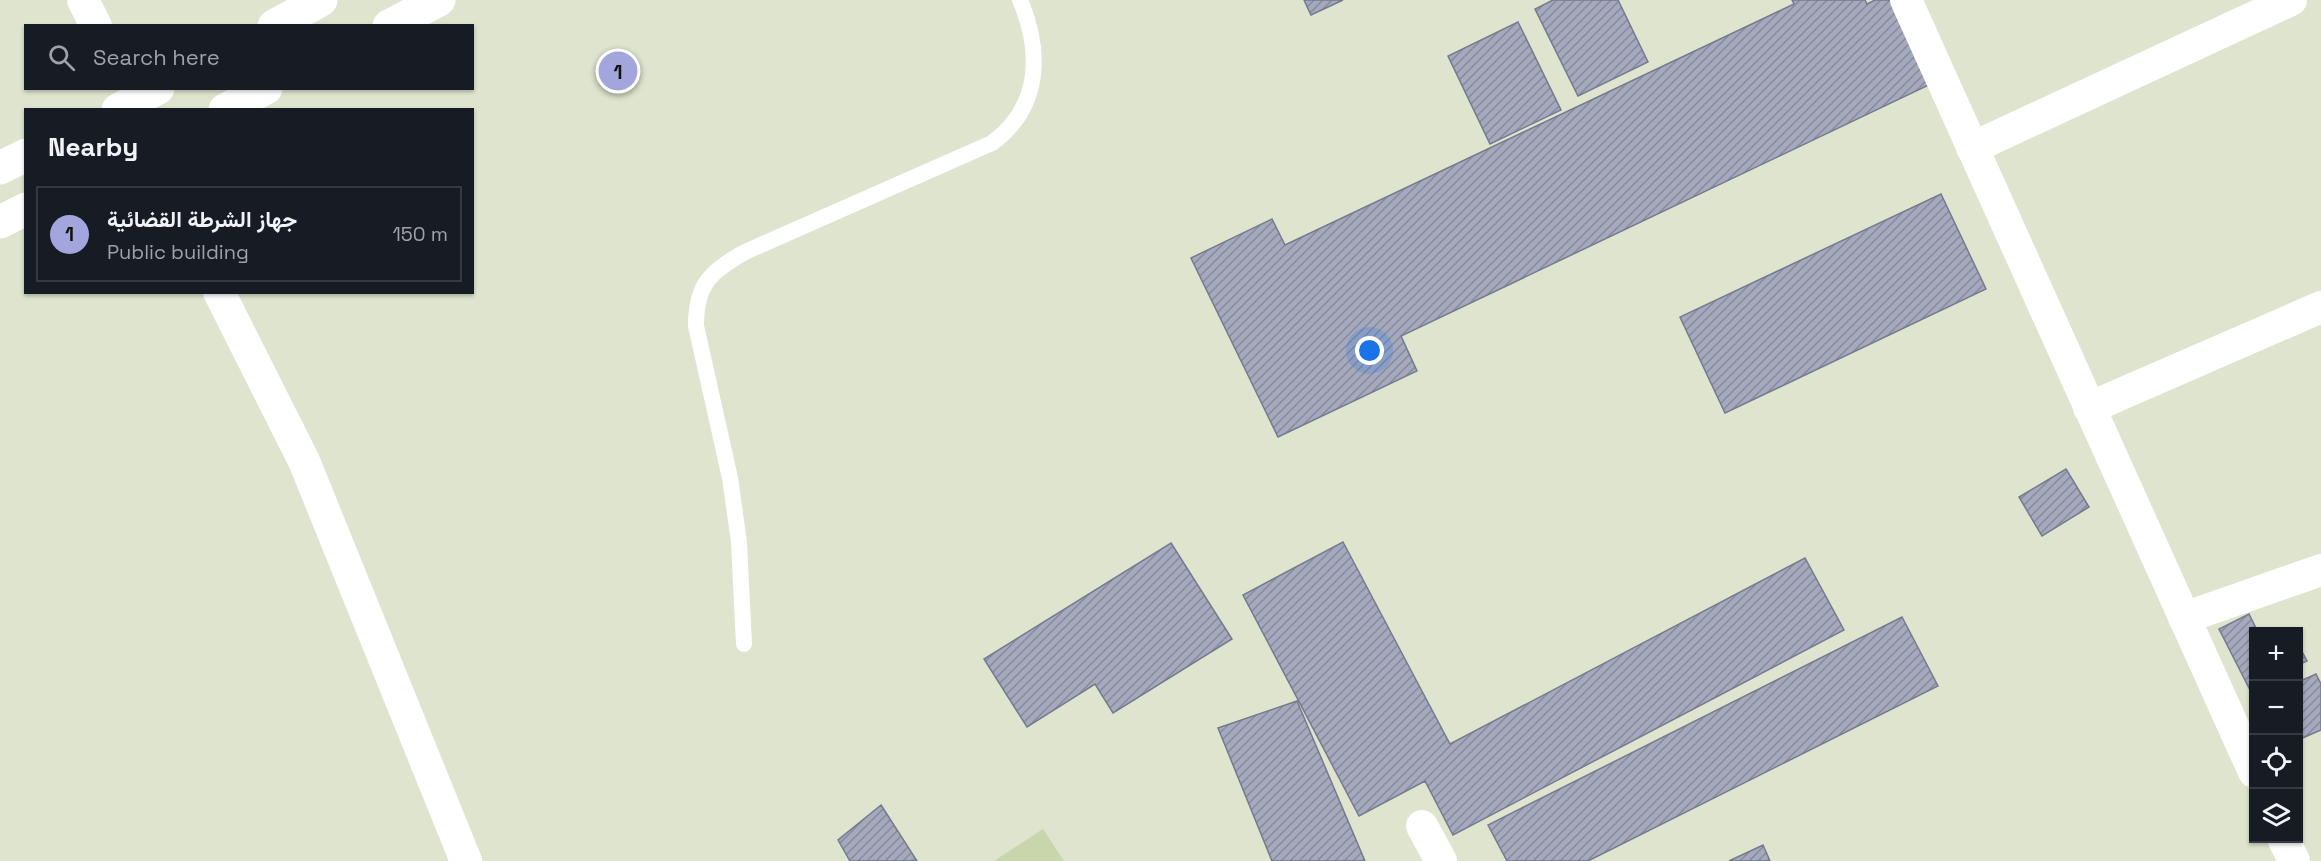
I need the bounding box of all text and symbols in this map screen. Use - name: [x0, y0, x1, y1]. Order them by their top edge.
- search box: [24, 24, 474, 90]
- icon: search: [45, 41, 78, 74]
- text: Search here: [93, 43, 220, 71]
- pin: 1: [598, 48, 638, 94]
- text: Nearby: [48, 130, 138, 164]
- text: جهاز الشرطة القضائية: [107, 205, 297, 233]
- text: 1: [65, 221, 74, 247]
- text: 150 m: [393, 221, 448, 247]
- text: Public building: [107, 239, 249, 265]
- your location: [1355, 336, 1384, 365]
- map controls: [2249, 627, 2303, 843]
- button: +: [2249, 627, 2303, 681]
- button: −: [2249, 681, 2303, 735]
- button: locate: [2249, 735, 2303, 789]
- button: layers: [2249, 789, 2303, 843]

